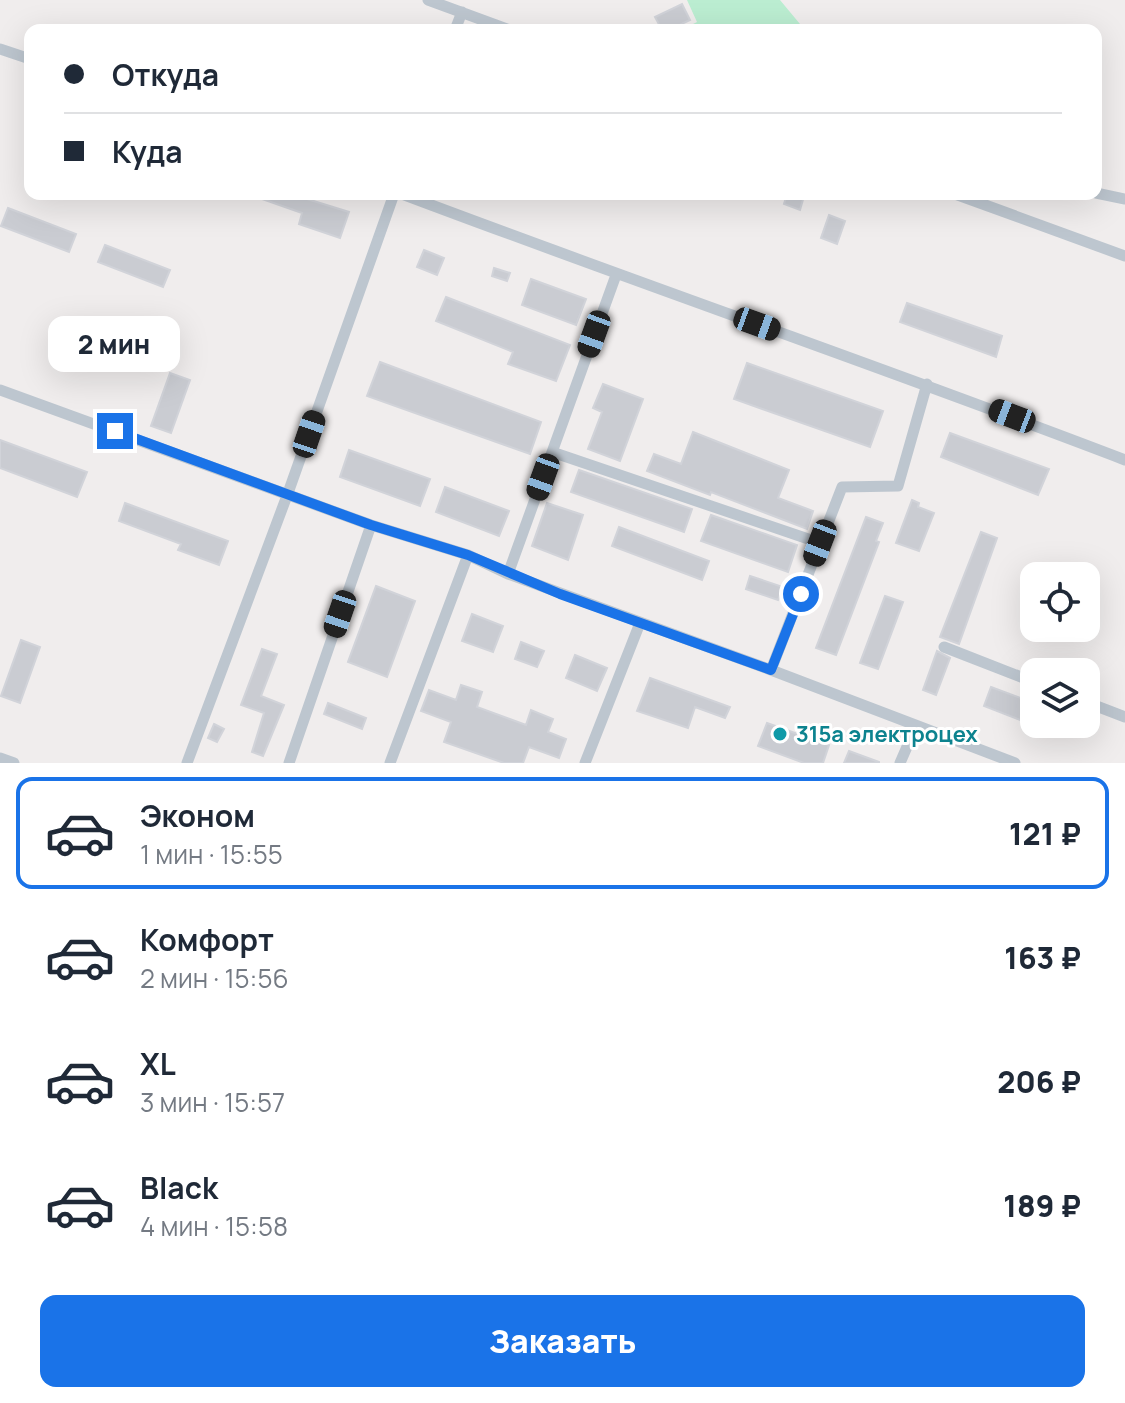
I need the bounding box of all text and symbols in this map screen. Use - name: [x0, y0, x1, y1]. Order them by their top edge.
- text: Откуда: [112, 54, 219, 95]
- text: Куда: [112, 131, 183, 172]
- car: [730, 305, 784, 343]
- car: [575, 307, 613, 361]
- callout: 2 мин: [49, 315, 181, 371]
- text: 2 мин: [78, 326, 150, 362]
- car: [985, 396, 1039, 436]
- car: [290, 407, 328, 461]
- route end: [97, 413, 133, 449]
- car: [524, 450, 562, 504]
- car: [800, 516, 840, 570]
- map controls: [1020, 562, 1100, 738]
- button: locate: [1020, 562, 1100, 642]
- route start: [783, 576, 819, 612]
- car: [321, 587, 359, 641]
- button: layers: [1020, 658, 1100, 738]
- place label: 315a электроцех: [796, 719, 978, 749]
- marker: 315a электроцех: [771, 725, 789, 743]
- text: Эконом: [140, 795, 255, 836]
- icon: car: [44, 797, 116, 869]
- text: 121 ₽: [1009, 813, 1081, 854]
- text: 1 мин · 15:55: [140, 836, 283, 872]
- text: Комфорт: [140, 919, 274, 960]
- icon: car: [44, 921, 116, 993]
- text: 163 ₽: [1004, 937, 1081, 978]
- text: 2 мин · 15:56: [140, 960, 289, 996]
- text: XL: [140, 1043, 176, 1084]
- icon: car: [44, 1045, 116, 1117]
- text: 206 ₽: [997, 1061, 1081, 1102]
- text: 3 мин · 15:57: [140, 1084, 285, 1120]
- text: Black: [140, 1167, 218, 1208]
- icon: car: [44, 1169, 116, 1241]
- text: 189 ₽: [1003, 1185, 1081, 1226]
- text: 4 мин · 15:58: [140, 1208, 288, 1244]
- button: Заказать: [40, 1295, 1085, 1387]

